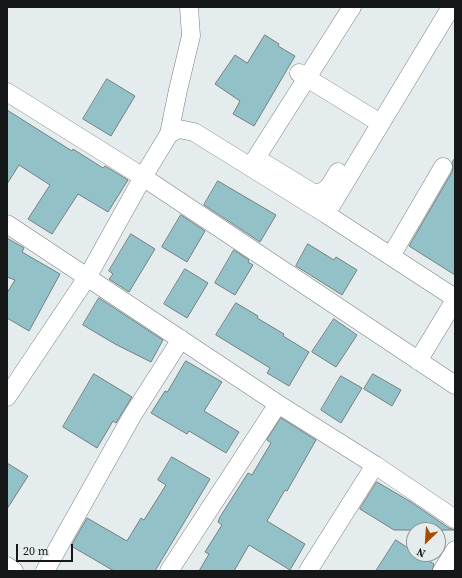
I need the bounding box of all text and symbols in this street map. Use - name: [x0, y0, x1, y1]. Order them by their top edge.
- north arrow: [406, 522, 446, 562]
- scale bar: [18, 536, 75, 562]
- text: 20 m: [23, 543, 49, 559]
- text: N: [414, 544, 428, 561]

